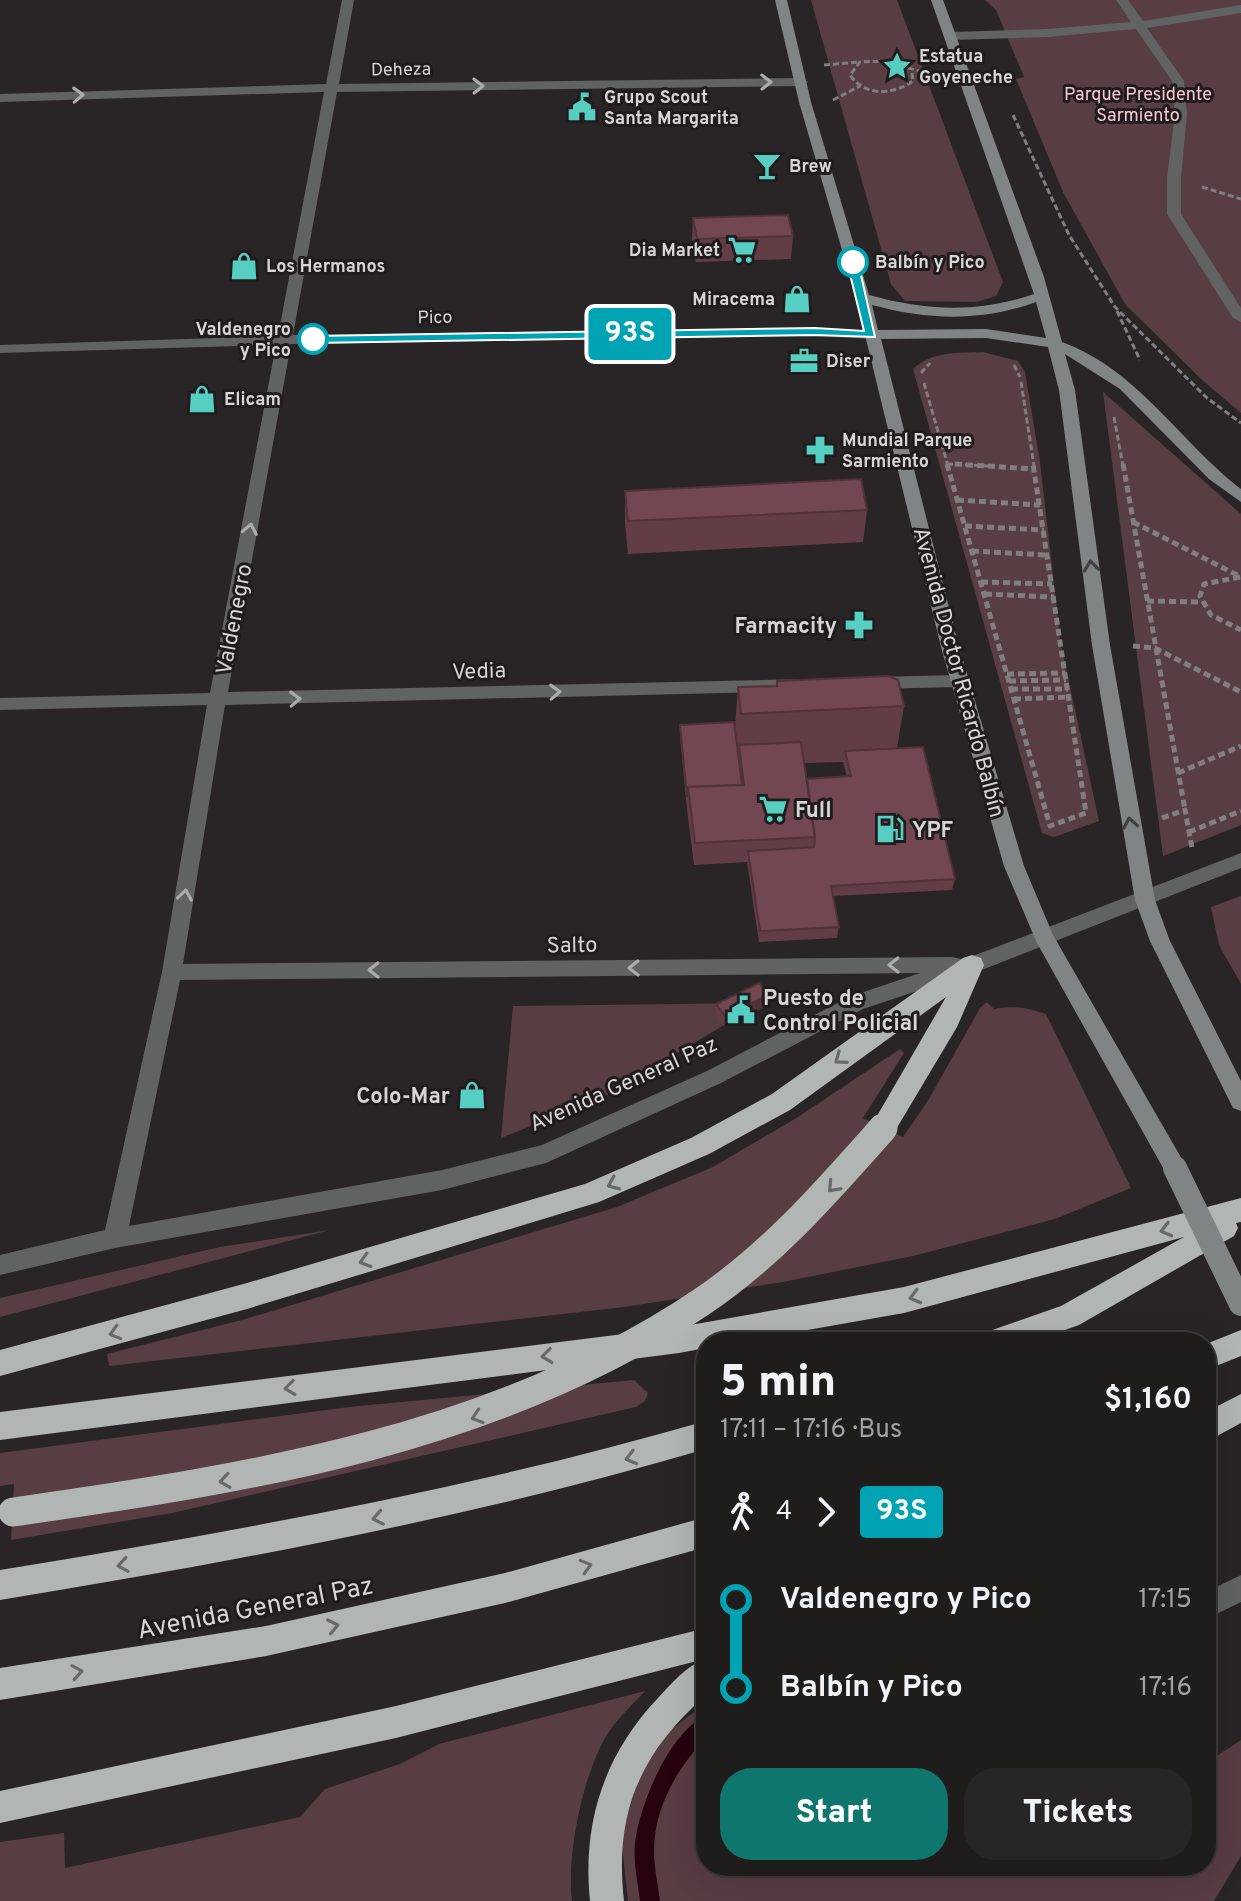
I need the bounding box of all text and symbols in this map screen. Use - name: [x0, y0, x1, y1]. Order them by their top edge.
- place label: Estatua Goyeneche: [919, 46, 1013, 90]
- place icon: Estatua Goyeneche: [882, 51, 912, 81]
- street label: Deheza: [371, 58, 431, 83]
- one-way arrow: [760, 73, 773, 91]
- one-way arrow: [472, 77, 485, 95]
- park label: Parque Presidente Sarmiento: [1064, 84, 1212, 128]
- one-way arrow: [72, 87, 85, 104]
- place label: Grupo Scout Santa Margarita: [604, 87, 739, 131]
- public building icon: Grupo Scout Santa Margarita: [567, 92, 597, 122]
- bar icon: Brew: [752, 151, 782, 181]
- place label: Brew: [789, 156, 832, 179]
- supermarket icon: Dia Market: [727, 235, 757, 265]
- place label: Dia Market: [629, 240, 720, 263]
- marker: Balbín y Pico: [838, 247, 868, 277]
- shop icon: Los Hermanos: [229, 251, 259, 281]
- place label: Balbín y Pico: [875, 252, 985, 275]
- place label: Los Hermanos: [266, 256, 385, 279]
- shop icon: Miracema: [782, 284, 812, 314]
- place label: Miracema: [692, 289, 775, 312]
- street label: Pico: [417, 307, 453, 330]
- line badge: 93S: [584, 308, 676, 360]
- text: 93S: [604, 316, 656, 352]
- place label: Valdenegro y Pico: [196, 319, 291, 363]
- marker: Valdenegro y Pico: [298, 324, 328, 354]
- office icon: Diser: [789, 346, 819, 376]
- place label: Diser: [826, 351, 871, 374]
- shop icon: Elicam: [187, 384, 217, 414]
- place label: Elicam: [224, 389, 281, 412]
- place label: Mundial Parque Sarmiento: [842, 430, 972, 474]
- pharmacy icon: Mundial Parque Sarmiento: [805, 435, 835, 465]
- one-way arrow: [241, 523, 258, 536]
- street label: Avenida Doctor Ricardo Balbín: [906, 525, 1009, 821]
- one-way arrow: [1082, 559, 1099, 572]
- street label: Valdenegro: [211, 562, 259, 677]
- pharmacy icon: Farmacity: [844, 610, 874, 640]
- place label: Farmacity: [734, 614, 837, 641]
- street label: Vedia: [452, 658, 507, 687]
- one-way arrow: [549, 683, 561, 700]
- one-way arrow: [289, 690, 302, 708]
- supermarket icon: Full: [758, 794, 788, 824]
- place label: Full: [795, 798, 832, 825]
- fuel station icon: YPF: [875, 814, 905, 844]
- one-way arrow: [1122, 816, 1139, 830]
- place label: YPF: [912, 818, 954, 845]
- one-way arrow: [175, 888, 192, 902]
- street label: Salto: [546, 933, 598, 960]
- one-way arrow: [887, 956, 900, 974]
- one-way arrow: [627, 959, 640, 977]
- one-way arrow: [367, 961, 380, 979]
- place label: Puesto de Control Policial: [763, 986, 918, 1038]
- public building icon: Puesto de Control Policial: [726, 995, 756, 1025]
- street label: Avenida General Paz: [526, 1032, 722, 1139]
- one-way arrow: [835, 1050, 849, 1064]
- shop icon: Colo-Mar: [457, 1080, 487, 1110]
- place label: Colo-Mar: [356, 1084, 450, 1111]
- one-way arrow: [607, 1174, 621, 1190]
- one-way arrow: [829, 1178, 843, 1193]
- one-way arrow: [1159, 1220, 1173, 1237]
- one-way arrow: [359, 1252, 372, 1268]
- one-way arrow: [908, 1288, 922, 1305]
- one-way arrow: [109, 1324, 123, 1340]
- one-way arrow: [541, 1347, 554, 1364]
- text: 5 min: [720, 1356, 836, 1412]
- one-way arrow: [283, 1380, 296, 1397]
- text: $1,160: [1104, 1382, 1192, 1419]
- one-way arrow: [470, 1407, 484, 1423]
- text: 17:11 – 17:16 · Bus: [720, 1414, 902, 1447]
- one-way arrow: [625, 1448, 639, 1465]
- one-way arrow: [218, 1472, 232, 1489]
- icon: walk: [720, 1490, 764, 1534]
- icon: forward: [804, 1490, 848, 1534]
- text: 93S: [876, 1494, 927, 1530]
- text: 4: [776, 1496, 792, 1529]
- one-way arrow: [372, 1509, 386, 1526]
- one-way arrow: [116, 1555, 130, 1572]
- one-way arrow: [578, 1558, 592, 1575]
- street label: Avenida General Paz: [135, 1570, 376, 1649]
- text: Valdenegro y Pico: [780, 1582, 1032, 1619]
- text: 17:15: [1138, 1584, 1192, 1617]
- one-way arrow: [326, 1618, 339, 1635]
- one-way arrow: [70, 1664, 84, 1681]
- text: Balbín y Pico: [780, 1670, 963, 1707]
- text: 17:16: [1139, 1672, 1192, 1705]
- button: Start: [720, 1768, 948, 1860]
- button: Tickets: [964, 1768, 1192, 1860]

